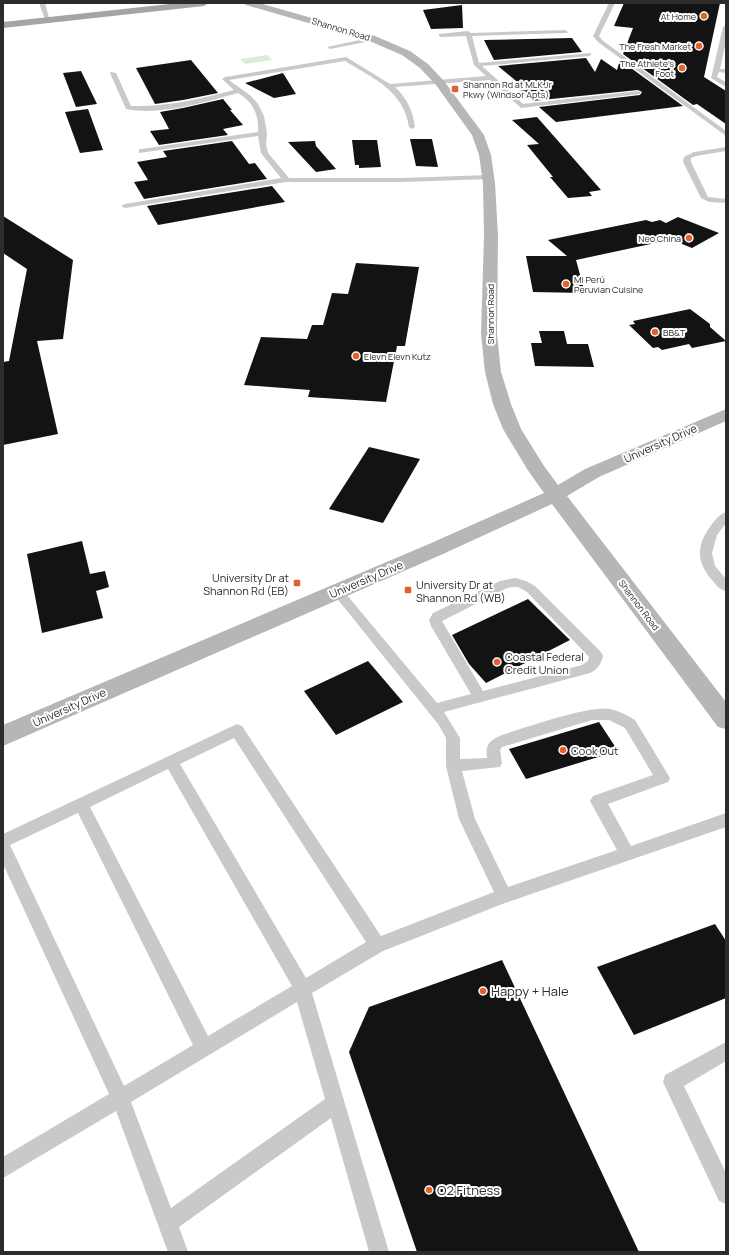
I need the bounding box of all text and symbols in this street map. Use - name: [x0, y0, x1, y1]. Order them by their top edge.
- place label: At Home: [661, 10, 696, 23]
- marker: At Home: [699, 11, 709, 21]
- street label: Shannon Road: [310, 14, 372, 44]
- place label: The Fresh Market: [619, 40, 691, 53]
- marker: The Fresh Market: [694, 41, 704, 51]
- place label: The Athlete's Foot: [620, 57, 674, 80]
- marker: The Athlete's Foot: [677, 63, 687, 73]
- place label: Shannon Rd at MLK Jr Pkwy (Windsor Apts): [463, 78, 553, 101]
- marker: Shannon Rd at MLK Jr Pkwy (Windsor Apts): [450, 84, 460, 94]
- place label: Neo China: [638, 232, 681, 245]
- marker: Neo China: [684, 233, 694, 243]
- place label: Mi Perú Peruvian Cuisine: [574, 273, 643, 296]
- marker: Mi Perú Peruvian Cuisine: [561, 279, 571, 289]
- street label: Shannon Road: [484, 284, 497, 344]
- place label: BB&T: [663, 326, 686, 339]
- marker: BB&T: [650, 327, 660, 337]
- place label: Elevn Elevn Kutz: [364, 350, 431, 363]
- marker: Elevn Elevn Kutz: [351, 351, 361, 361]
- street label: University Drive: [621, 420, 700, 466]
- street label: University Drive: [327, 557, 406, 601]
- place label: University Dr at Shannon Rd (EB): [203, 570, 289, 598]
- place label: University Dr at Shannon Rd (WB): [416, 577, 506, 605]
- street label: Shannon Road: [616, 577, 662, 633]
- marker: University Dr at Shannon Rd (EB): [292, 578, 302, 588]
- marker: University Dr at Shannon Rd (WB): [403, 585, 413, 595]
- place label: Coastal Federal Credit Union: [505, 649, 584, 677]
- marker: Coastal Federal Credit Union: [492, 657, 502, 667]
- street label: University Drive: [30, 684, 109, 730]
- place label: Cook Out: [571, 743, 618, 758]
- marker: Cook Out: [558, 745, 568, 755]
- place label: Happy + Hale: [491, 982, 569, 1000]
- marker: Happy + Hale: [478, 986, 488, 996]
- place label: O2 Fitness: [437, 1181, 500, 1199]
- marker: O2 Fitness: [424, 1185, 434, 1195]

